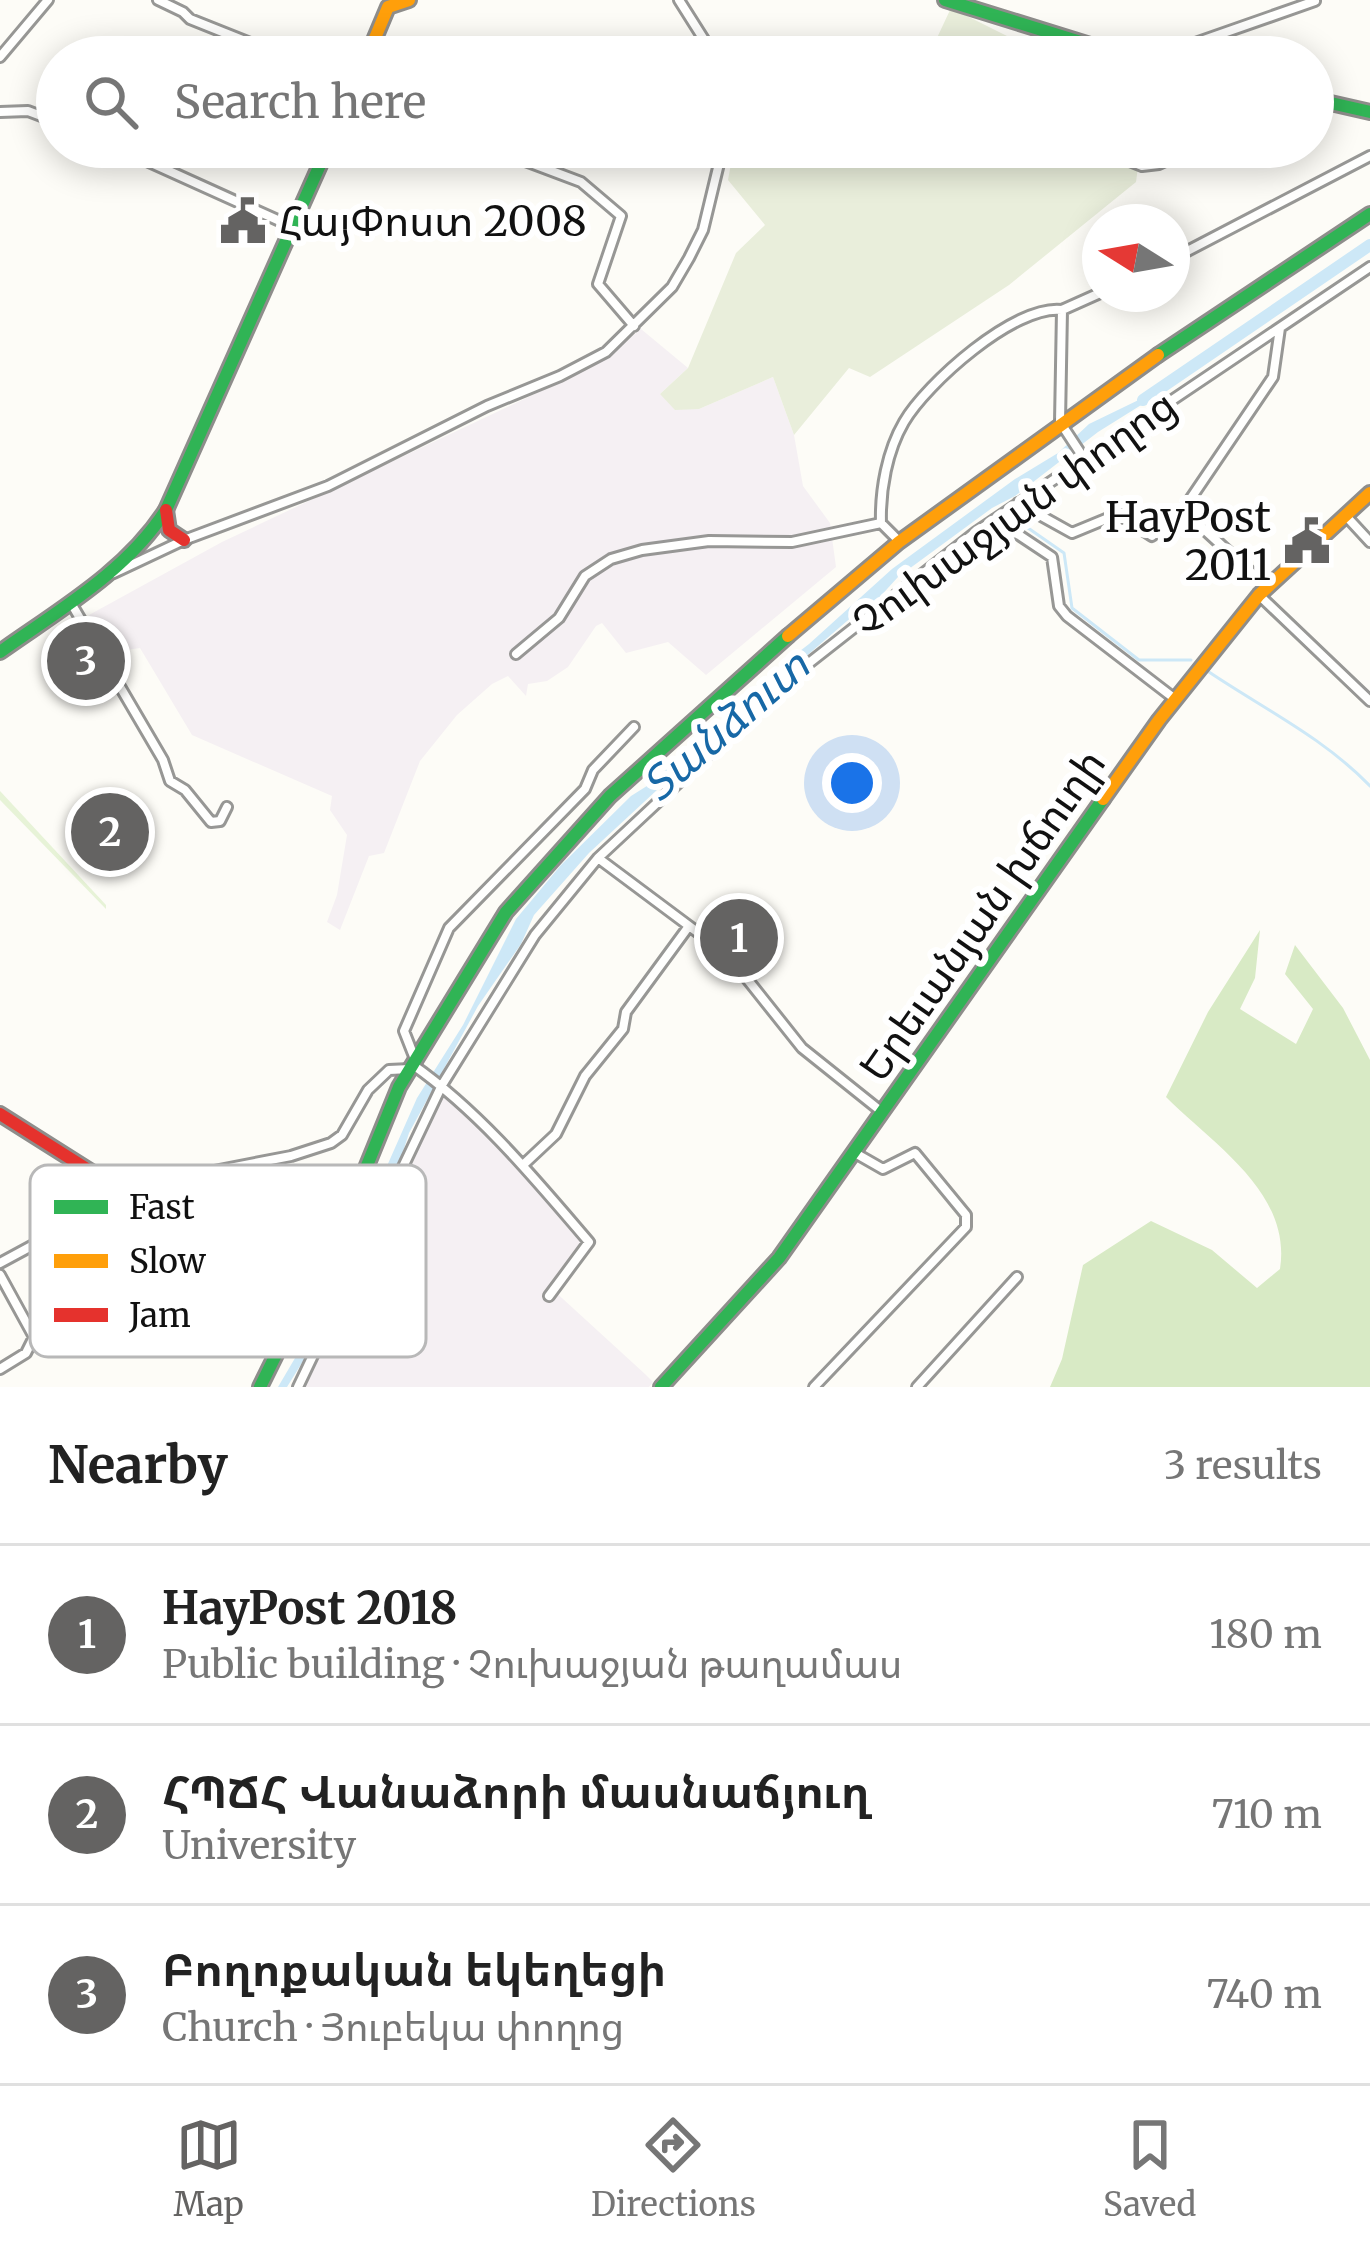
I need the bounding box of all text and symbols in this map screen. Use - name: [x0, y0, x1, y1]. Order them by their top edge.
- search box: [36, 36, 1334, 168]
- icon: search: [78, 69, 144, 135]
- text: Search here: [174, 74, 426, 130]
- place label: ՀայՓոստ 2008: [279, 195, 587, 247]
- public building icon: ՀայՓոստ 2008: [218, 196, 268, 246]
- north arrow: [1082, 204, 1190, 312]
- street label: Չուխաջյան փողոց: [842, 378, 1186, 648]
- place label: HayPost 2011: [1105, 491, 1271, 591]
- public building icon: HayPost 2011: [1282, 516, 1332, 566]
- pin: 3: [47, 616, 125, 706]
- water label: Տանձուտ: [630, 636, 821, 813]
- street label: Երեւանյան խճուղի: [848, 739, 1116, 1091]
- your location: [822, 753, 882, 813]
- pin: 2: [71, 787, 149, 877]
- pin: 1: [700, 893, 778, 983]
- legend: [30, 1165, 426, 1357]
- text: Fast: [129, 1187, 195, 1228]
- text: Slow: [129, 1241, 207, 1282]
- text: Jam: [128, 1295, 191, 1336]
- text: Nearby: [48, 1433, 228, 1497]
- text: 3 results: [1164, 1441, 1322, 1490]
- text: HayPost 2018: [162, 1580, 458, 1636]
- text: 1: [78, 1610, 96, 1659]
- text: 180 m: [1209, 1610, 1322, 1659]
- text: Public building · Չուխաջյան թաղամաս: [162, 1640, 902, 1689]
- text: ՀՊՃՀ Վանաձորի մասնաճյուղ: [162, 1764, 870, 1820]
- text: 2: [76, 1790, 98, 1839]
- text: 710 m: [1212, 1790, 1322, 1839]
- text: University: [162, 1821, 356, 1870]
- text: Բողոքական եկեղեցի: [162, 1942, 666, 1998]
- text: 3: [76, 1970, 98, 2019]
- text: 740 m: [1206, 1970, 1322, 2019]
- text: Church · Յուբեկա փողոց: [162, 2003, 624, 2052]
- tab: Map: [174, 2112, 244, 2225]
- tab: Directions: [591, 2112, 756, 2225]
- tab: Saved: [1103, 2112, 1196, 2225]

